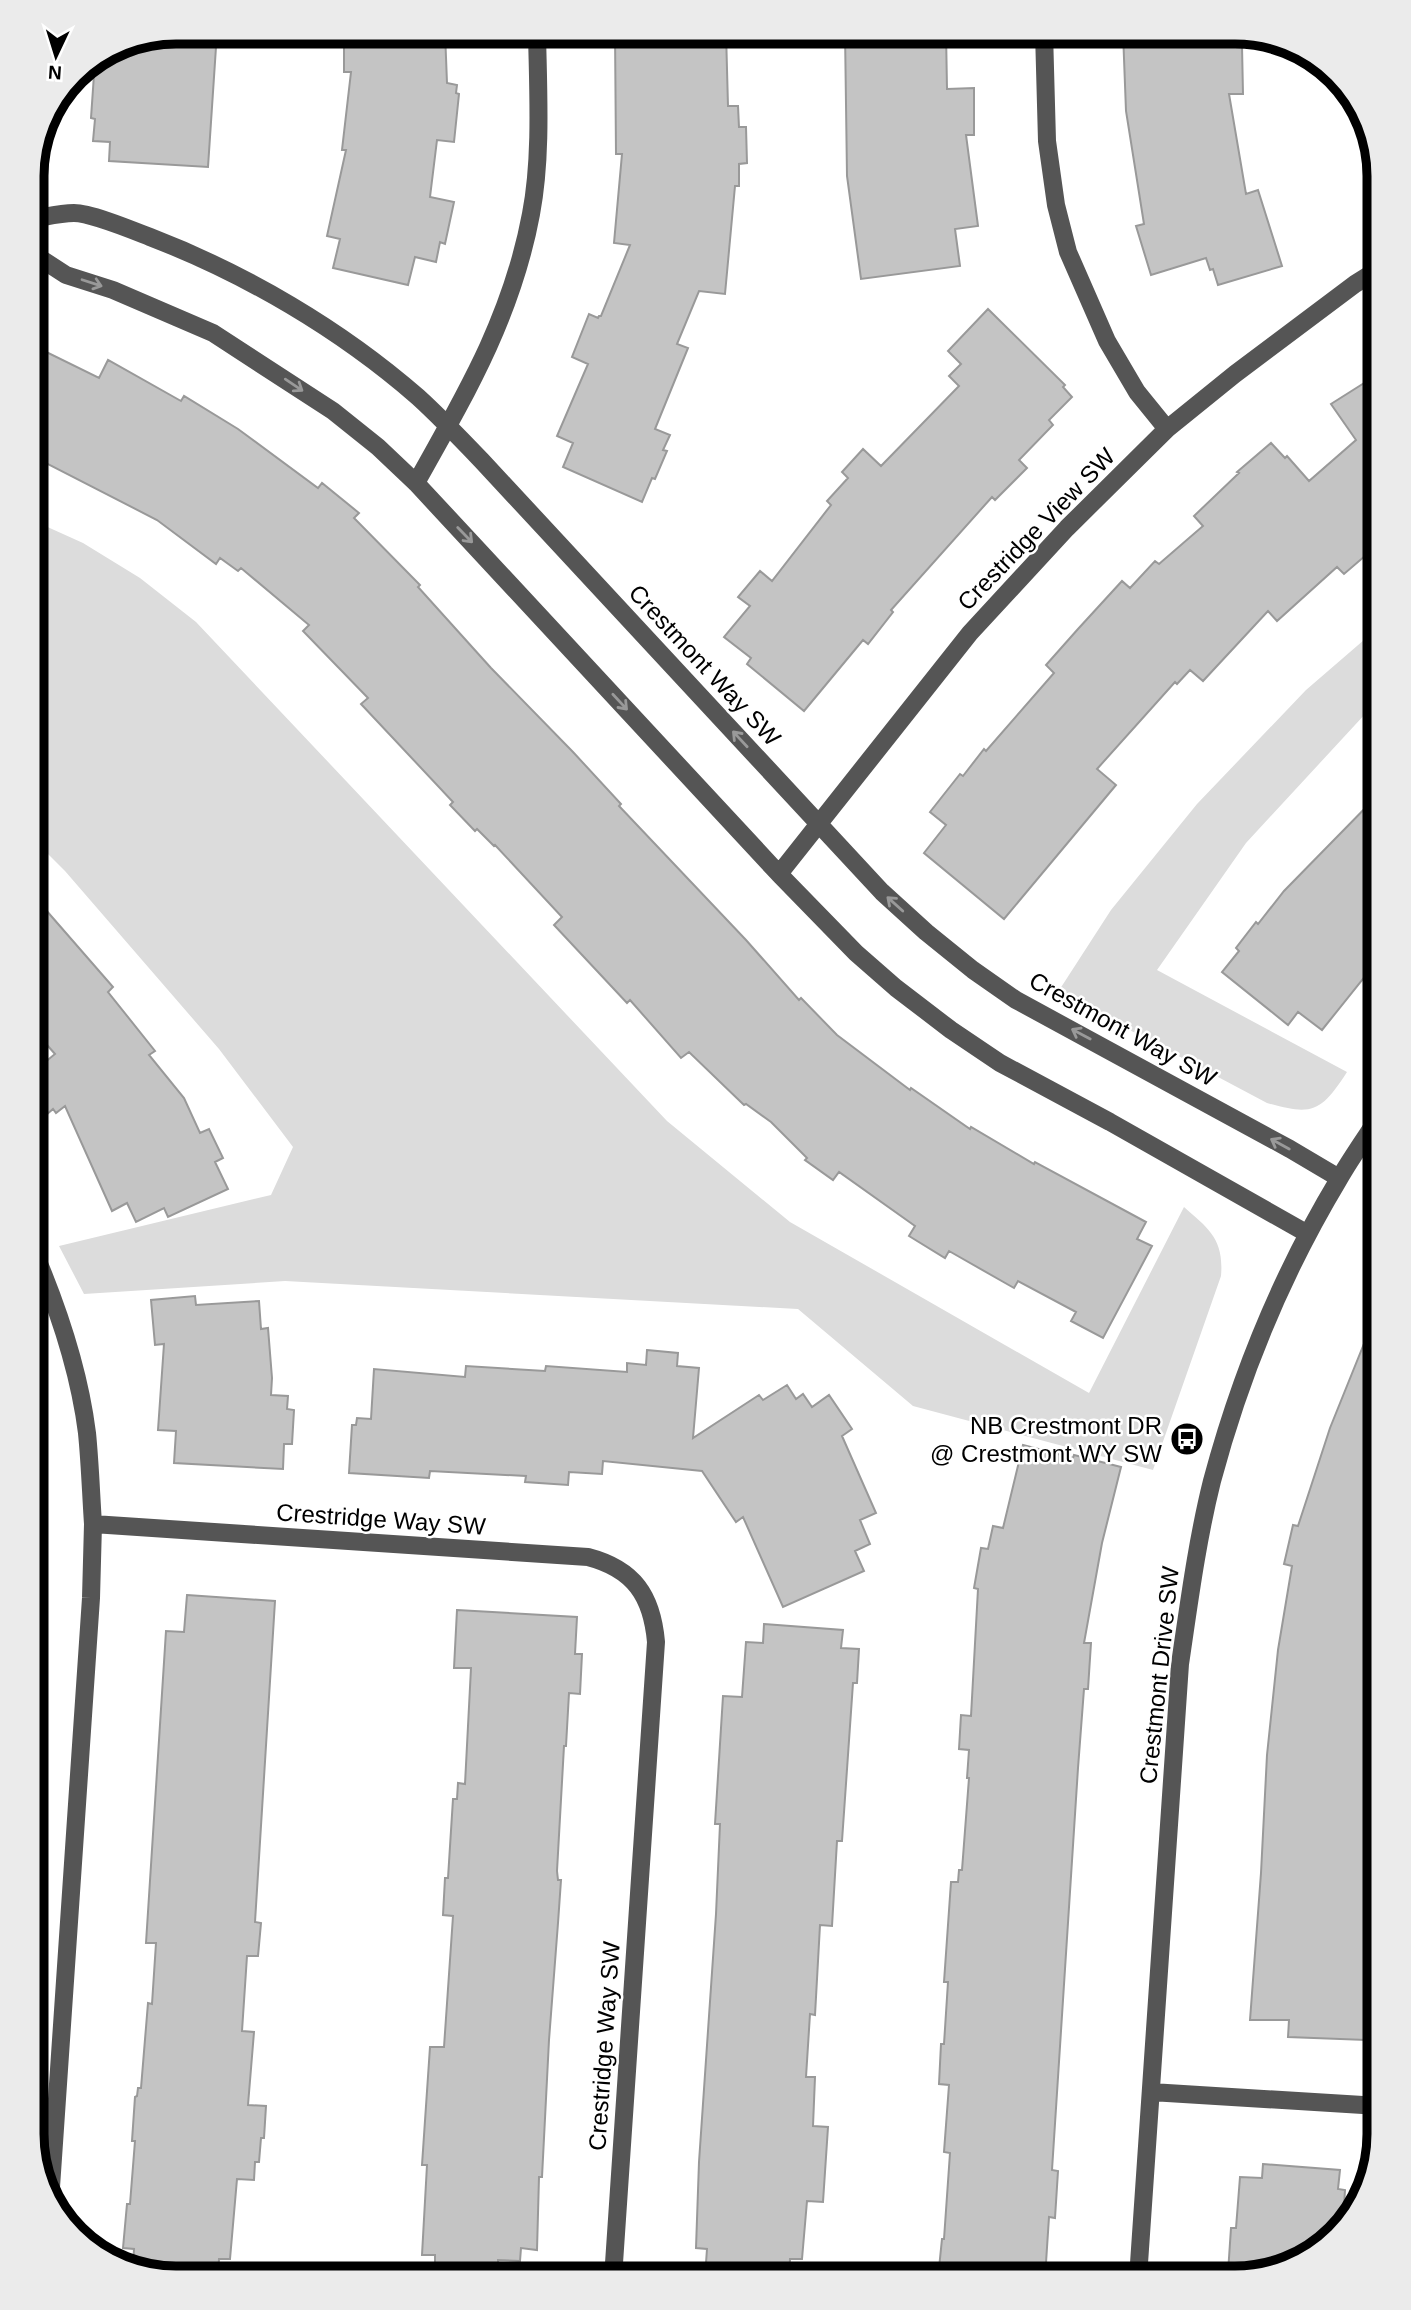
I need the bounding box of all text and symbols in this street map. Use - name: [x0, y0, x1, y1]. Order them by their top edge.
- north arrow: [21, 21, 91, 91]
- text: N: [47, 62, 62, 83]
- one-way arrow: [81, 278, 103, 291]
- one-way arrow: [284, 379, 304, 393]
- street label: Crestridge View SW: [952, 442, 1120, 615]
- one-way arrow: [457, 526, 474, 543]
- street label: Crestmont Way SW: [624, 579, 787, 751]
- one-way arrow: [612, 693, 628, 711]
- one-way arrow: [731, 730, 748, 747]
- one-way arrow: [887, 896, 905, 912]
- street label: Crestmont Way SW: [1025, 966, 1222, 1092]
- one-way arrow: [1071, 1027, 1092, 1040]
- one-way arrow: [1271, 1137, 1291, 1151]
- place label: NB Crestmont DR @ Crestmont WY SW: [930, 1412, 1162, 1467]
- bus stop icon: NB Crestmont DR @ Crestmont WY SW: [1168, 1420, 1206, 1458]
- street label: Crestridge Way SW: [275, 1498, 487, 1540]
- street label: Crestmont Drive SW: [1134, 1564, 1184, 1785]
- street label: Crestridge Way SW: [583, 1940, 625, 2152]

